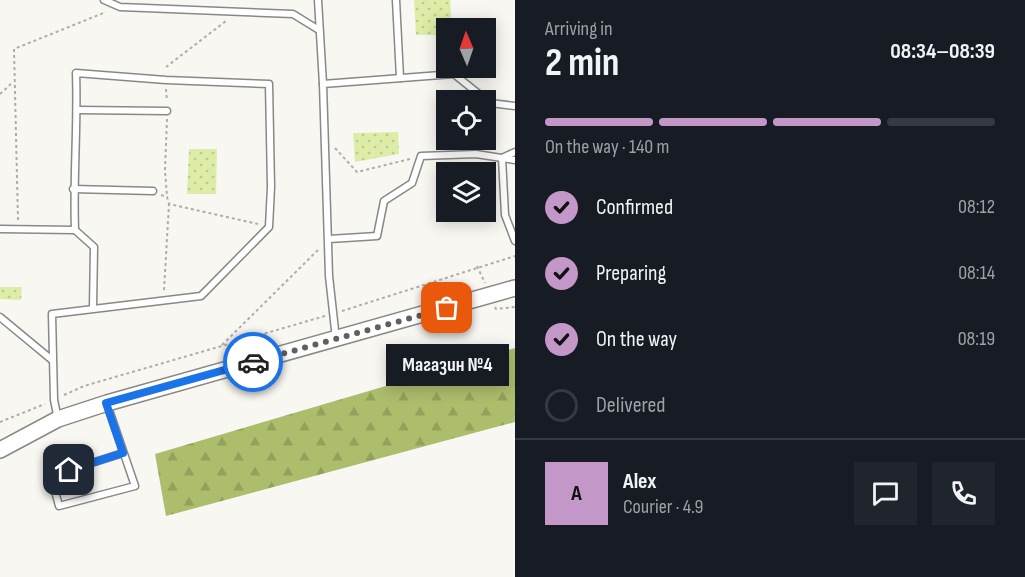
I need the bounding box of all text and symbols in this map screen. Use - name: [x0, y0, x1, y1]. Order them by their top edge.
- text: Arriving in: [545, 17, 613, 41]
- north arrow: [436, 18, 496, 78]
- map controls: [436, 18, 496, 222]
- text: 08:34–08:39: [890, 38, 995, 65]
- text: 2 min: [545, 40, 619, 87]
- button: locate: [436, 90, 496, 150]
- text: On the way · 140 m: [545, 135, 669, 159]
- button: layers: [436, 162, 496, 222]
- icon: check: [545, 191, 578, 224]
- text: Confirmed: [596, 194, 673, 221]
- text: 08:12: [958, 195, 995, 219]
- icon: check: [545, 257, 578, 290]
- text: Preparing: [596, 260, 666, 287]
- text: 08:14: [958, 261, 995, 285]
- pin: [421, 282, 472, 333]
- icon: bag: [430, 291, 463, 324]
- icon: check: [545, 323, 578, 356]
- text: On the way: [596, 326, 677, 353]
- text: 08:19: [958, 327, 995, 351]
- courier: [223, 332, 283, 392]
- callout: Магазин №4: [386, 344, 508, 386]
- icon: car: [237, 346, 270, 379]
- text: Магазин №4: [402, 353, 493, 377]
- text: Delivered: [596, 392, 665, 419]
- pin: [43, 444, 94, 495]
- icon: home: [52, 453, 85, 486]
- button: chat: [854, 462, 917, 525]
- button: phone: [932, 462, 995, 525]
- text: Alex: [623, 468, 656, 495]
- text: A: [571, 480, 582, 507]
- text: Courier · 4.9: [623, 495, 703, 519]

